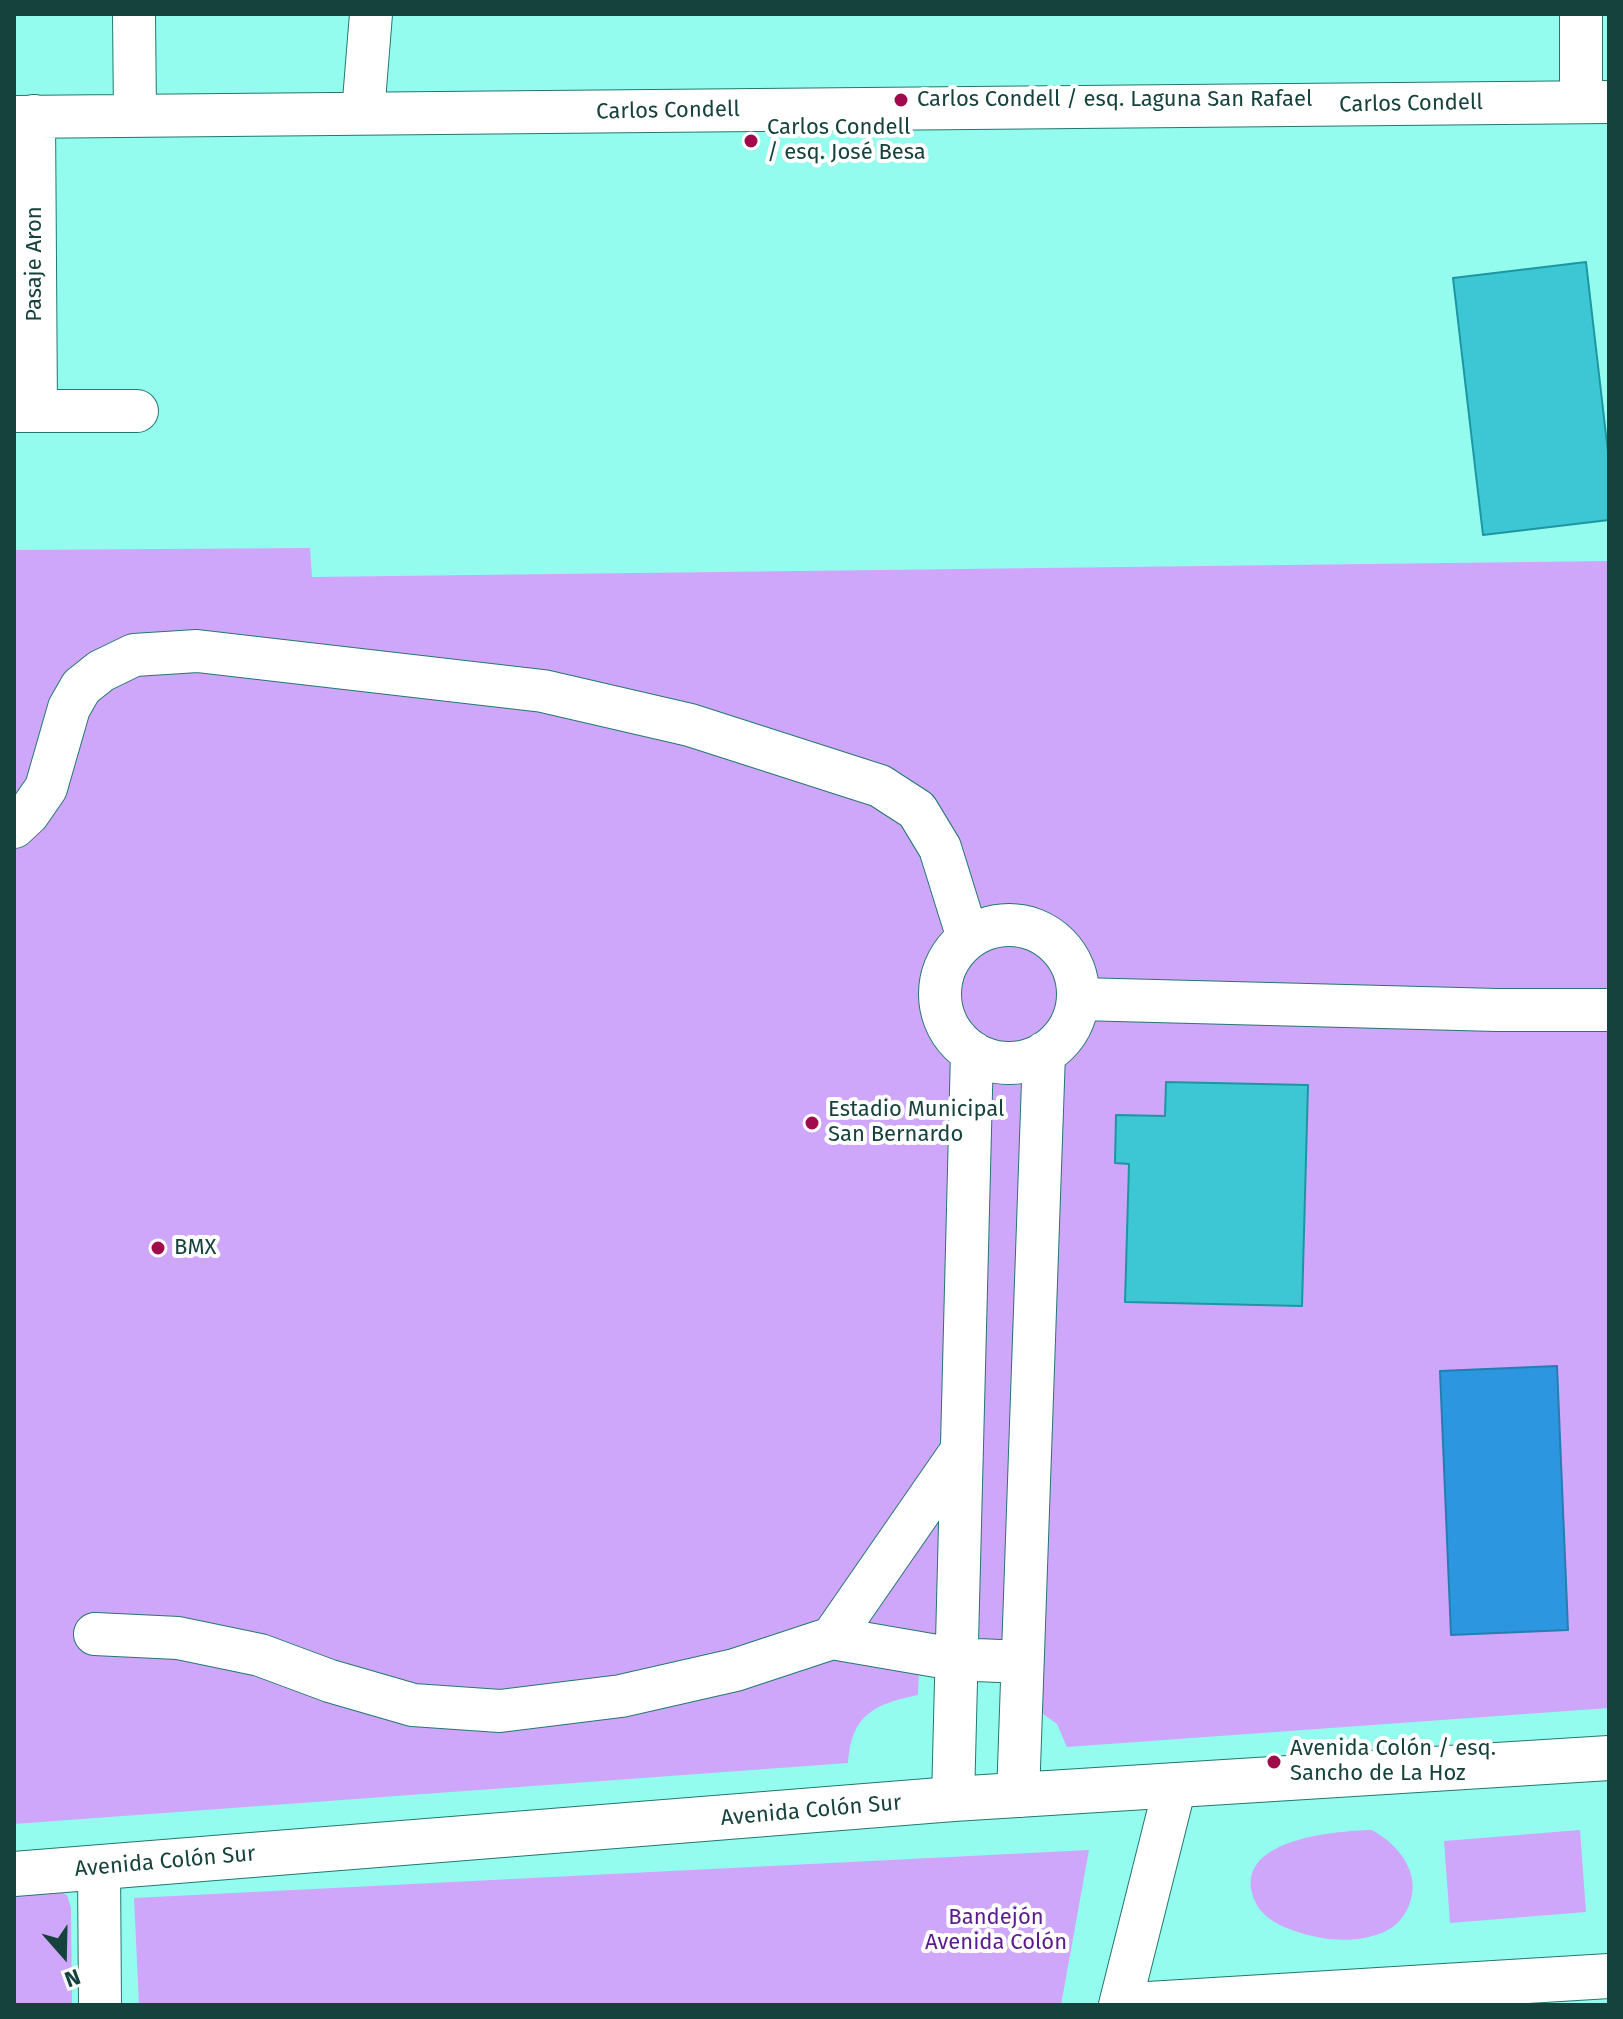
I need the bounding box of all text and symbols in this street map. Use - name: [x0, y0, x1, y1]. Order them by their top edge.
- place label: Carlos Condell / esq. Laguna San Rafael: [917, 87, 1312, 113]
- street label: Carlos Condell: [1339, 90, 1483, 118]
- marker: Carlos Condell / esq. Laguna San Rafael: [892, 91, 910, 109]
- street label: Carlos Condell: [596, 97, 740, 125]
- place label: Carlos Condell / esq. José Besa: [767, 115, 926, 166]
- marker: Carlos Condell / esq. José Besa: [742, 132, 760, 150]
- street label: Pasaje Aron: [22, 206, 48, 322]
- place label: Estadio Municipal San Bernardo: [828, 1097, 1005, 1148]
- marker: Estadio Municipal San Bernardo: [803, 1114, 821, 1132]
- place label: BMX: [174, 1235, 216, 1261]
- marker: BMX: [149, 1239, 167, 1257]
- place label: Avenida Colón / esq. Sancho de La Hoz: [1290, 1736, 1496, 1788]
- marker: Avenida Colón / esq. Sancho de La Hoz: [1265, 1753, 1283, 1771]
- street label: Avenida Colón Sur: [720, 1790, 902, 1832]
- street label: Avenida Colón Sur: [74, 1841, 256, 1883]
- park label: Bandejón Avenida Colón: [925, 1905, 1067, 1956]
- north arrow: [24, 1915, 104, 1995]
- text: N: [61, 1963, 84, 1993]

